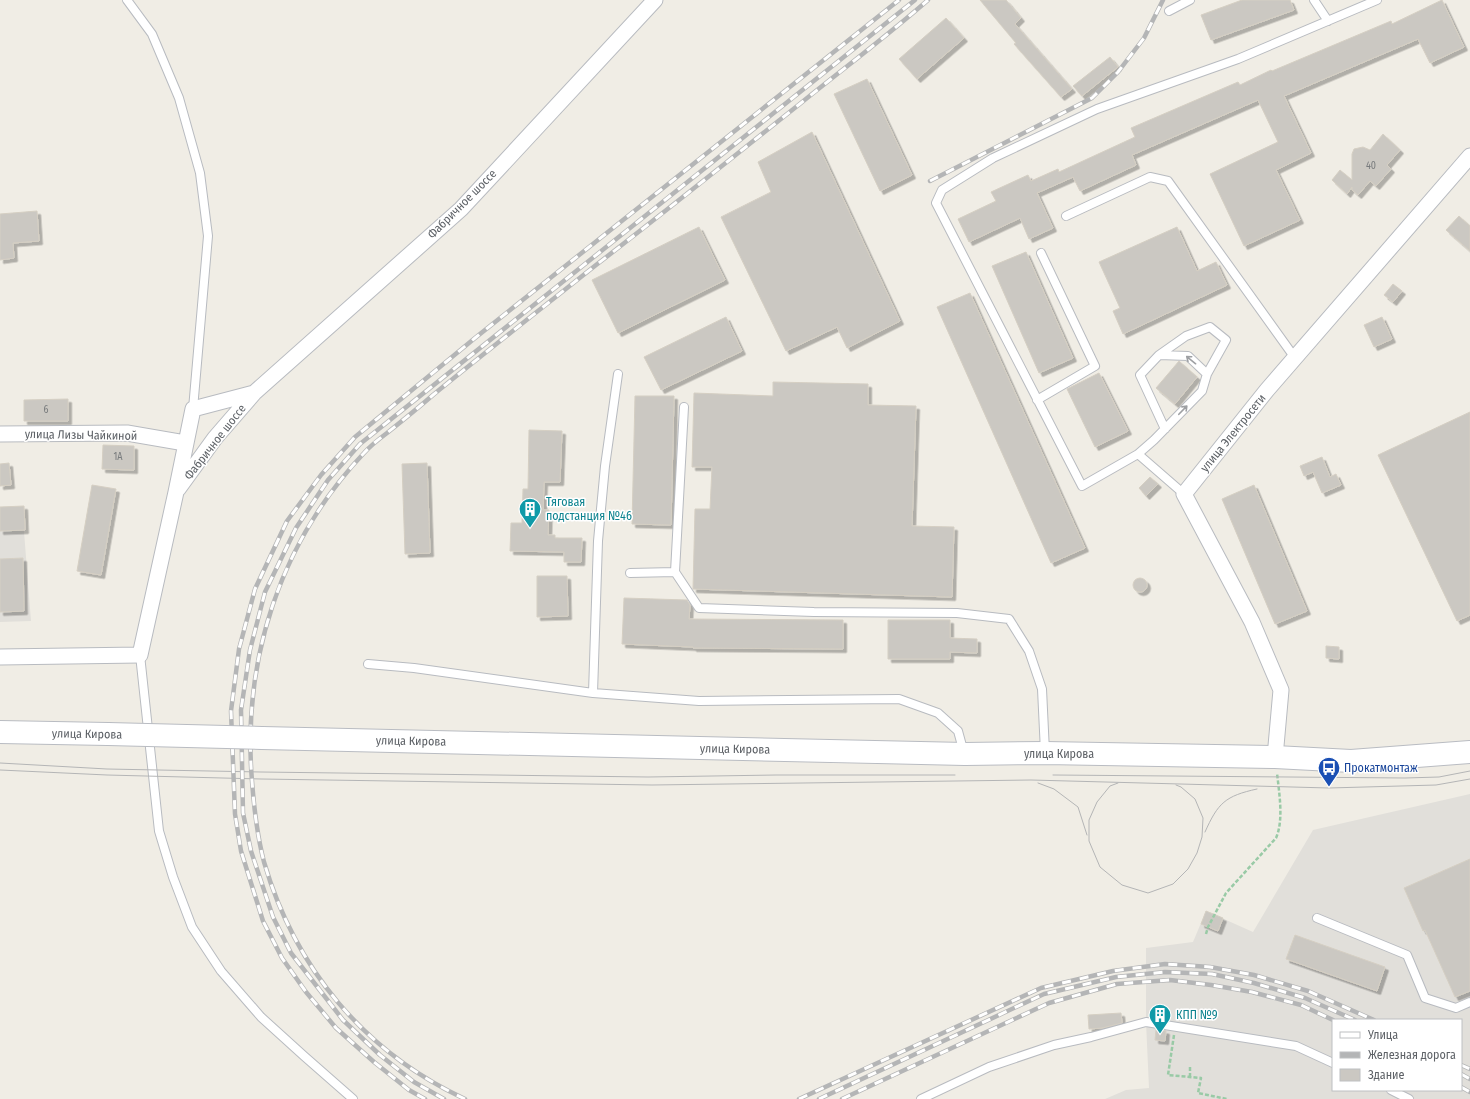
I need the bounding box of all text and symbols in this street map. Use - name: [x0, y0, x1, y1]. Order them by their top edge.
- house number: 40: [1366, 160, 1376, 172]
- street label: Фабричное шоссе: [425, 167, 499, 241]
- one-way arrow: [1186, 356, 1196, 365]
- street label: улица Электросети: [1197, 391, 1269, 475]
- street label: Фабричное шоссе: [181, 402, 249, 482]
- house number: 6: [44, 404, 49, 416]
- one-way arrow: [1179, 405, 1188, 415]
- street label: улица Лизы Чайкиной: [25, 427, 137, 443]
- house number: 1А: [113, 451, 123, 463]
- place label: Тяговая подстанция №46: [546, 495, 632, 523]
- building icon: Тяговая подстанция №46: [517, 496, 543, 529]
- street label: улица Кирова: [52, 726, 122, 742]
- street label: улица Кирова: [376, 733, 446, 749]
- street label: улица Кирова: [700, 741, 770, 757]
- street label: улица Кирова: [1024, 747, 1094, 761]
- bus stop icon: Прокатмонтаж: [1316, 755, 1342, 788]
- place label: Прокатмонтаж: [1344, 761, 1418, 775]
- building icon: КПП №9: [1147, 1002, 1173, 1035]
- place label: КПП №9: [1176, 1008, 1218, 1022]
- legend: [1332, 1019, 1462, 1091]
- text: Улица: [1367, 1028, 1398, 1042]
- text: Железная дорога: [1368, 1048, 1456, 1062]
- text: Здание: [1368, 1068, 1404, 1082]

